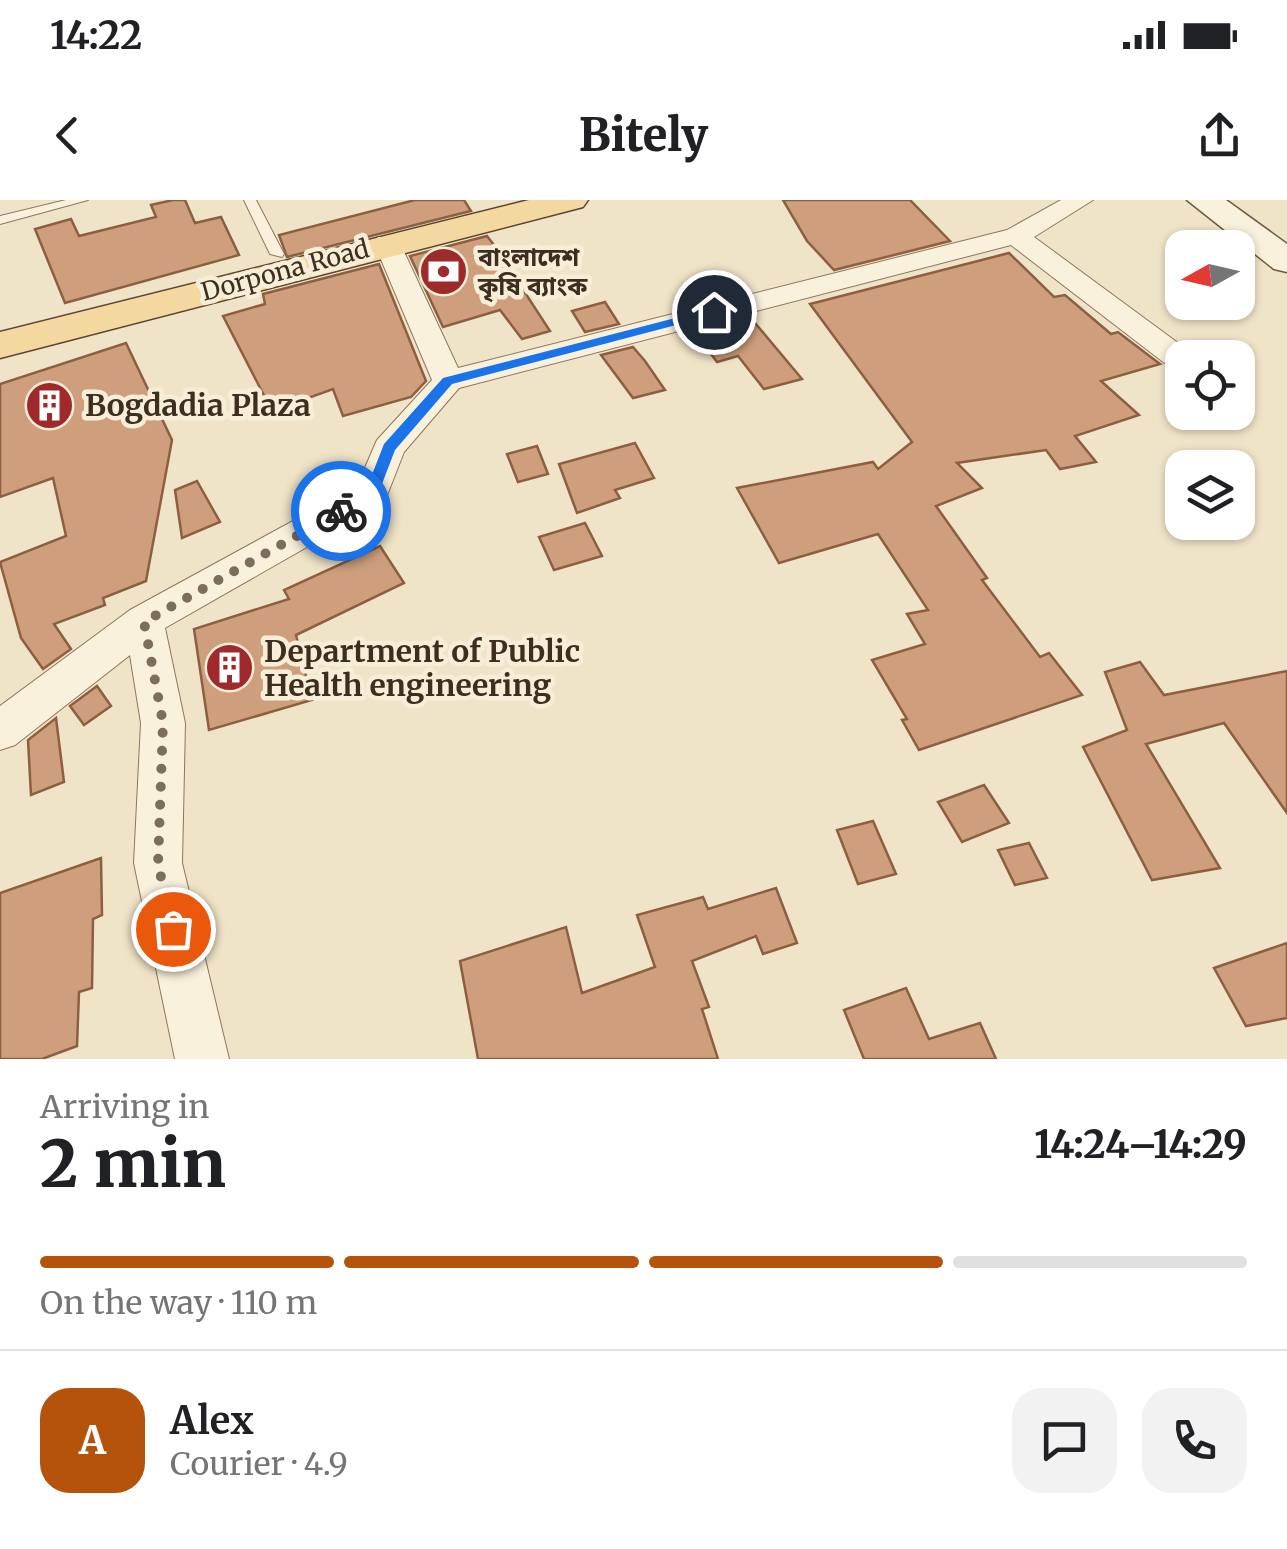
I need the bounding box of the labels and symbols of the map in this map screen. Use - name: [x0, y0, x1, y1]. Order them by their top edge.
- north arrow: [1165, 230, 1255, 320]
- street label: Dorpona Road: [198, 232, 372, 308]
- place label: বাংলাদেশ কৃষি ব্যাংক: [477, 241, 588, 303]
- bank icon: বাংলাদেশ কৃষি ব্যাংক: [417, 245, 469, 297]
- pin: [672, 270, 757, 355]
- building icon: Bogdadia Plaza: [24, 379, 76, 431]
- place label: Bogdadia Plaza: [85, 386, 311, 424]
- courier: [291, 461, 391, 561]
- place label: Department of Public Health engineering: [264, 632, 580, 704]
- building icon: Department of Public Health engineering: [203, 642, 255, 694]
- pin: [131, 887, 216, 972]

